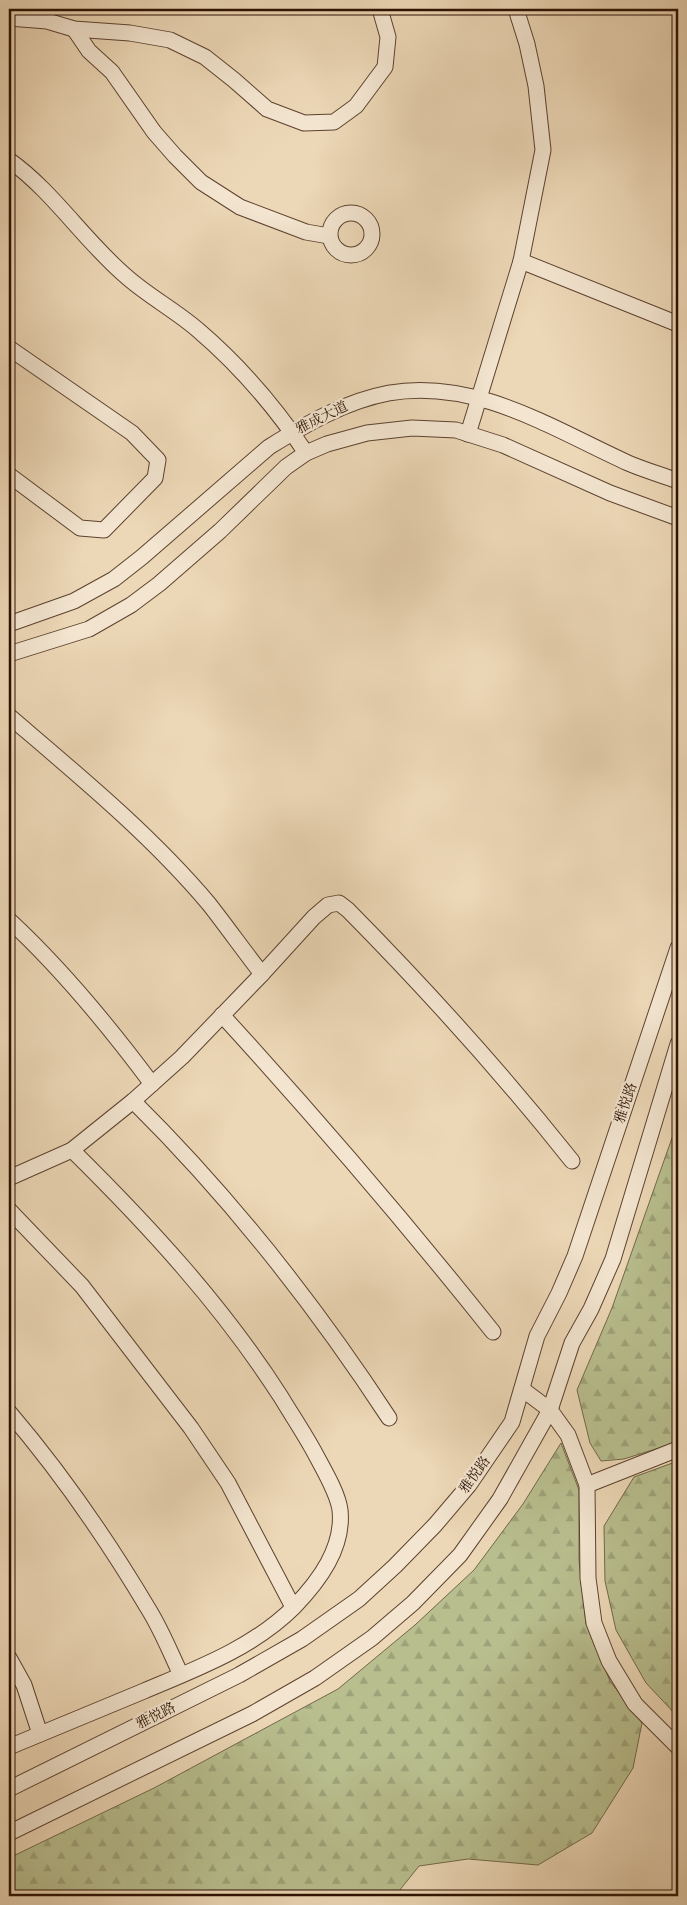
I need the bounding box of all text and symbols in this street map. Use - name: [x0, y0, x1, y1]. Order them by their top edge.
- street label: 雅成大道: [293, 399, 350, 437]
- street label: 雅悦路: [612, 1081, 639, 1125]
- street label: 雅悦路: [456, 1453, 493, 1496]
- street label: 雅悦路: [134, 1700, 178, 1731]

